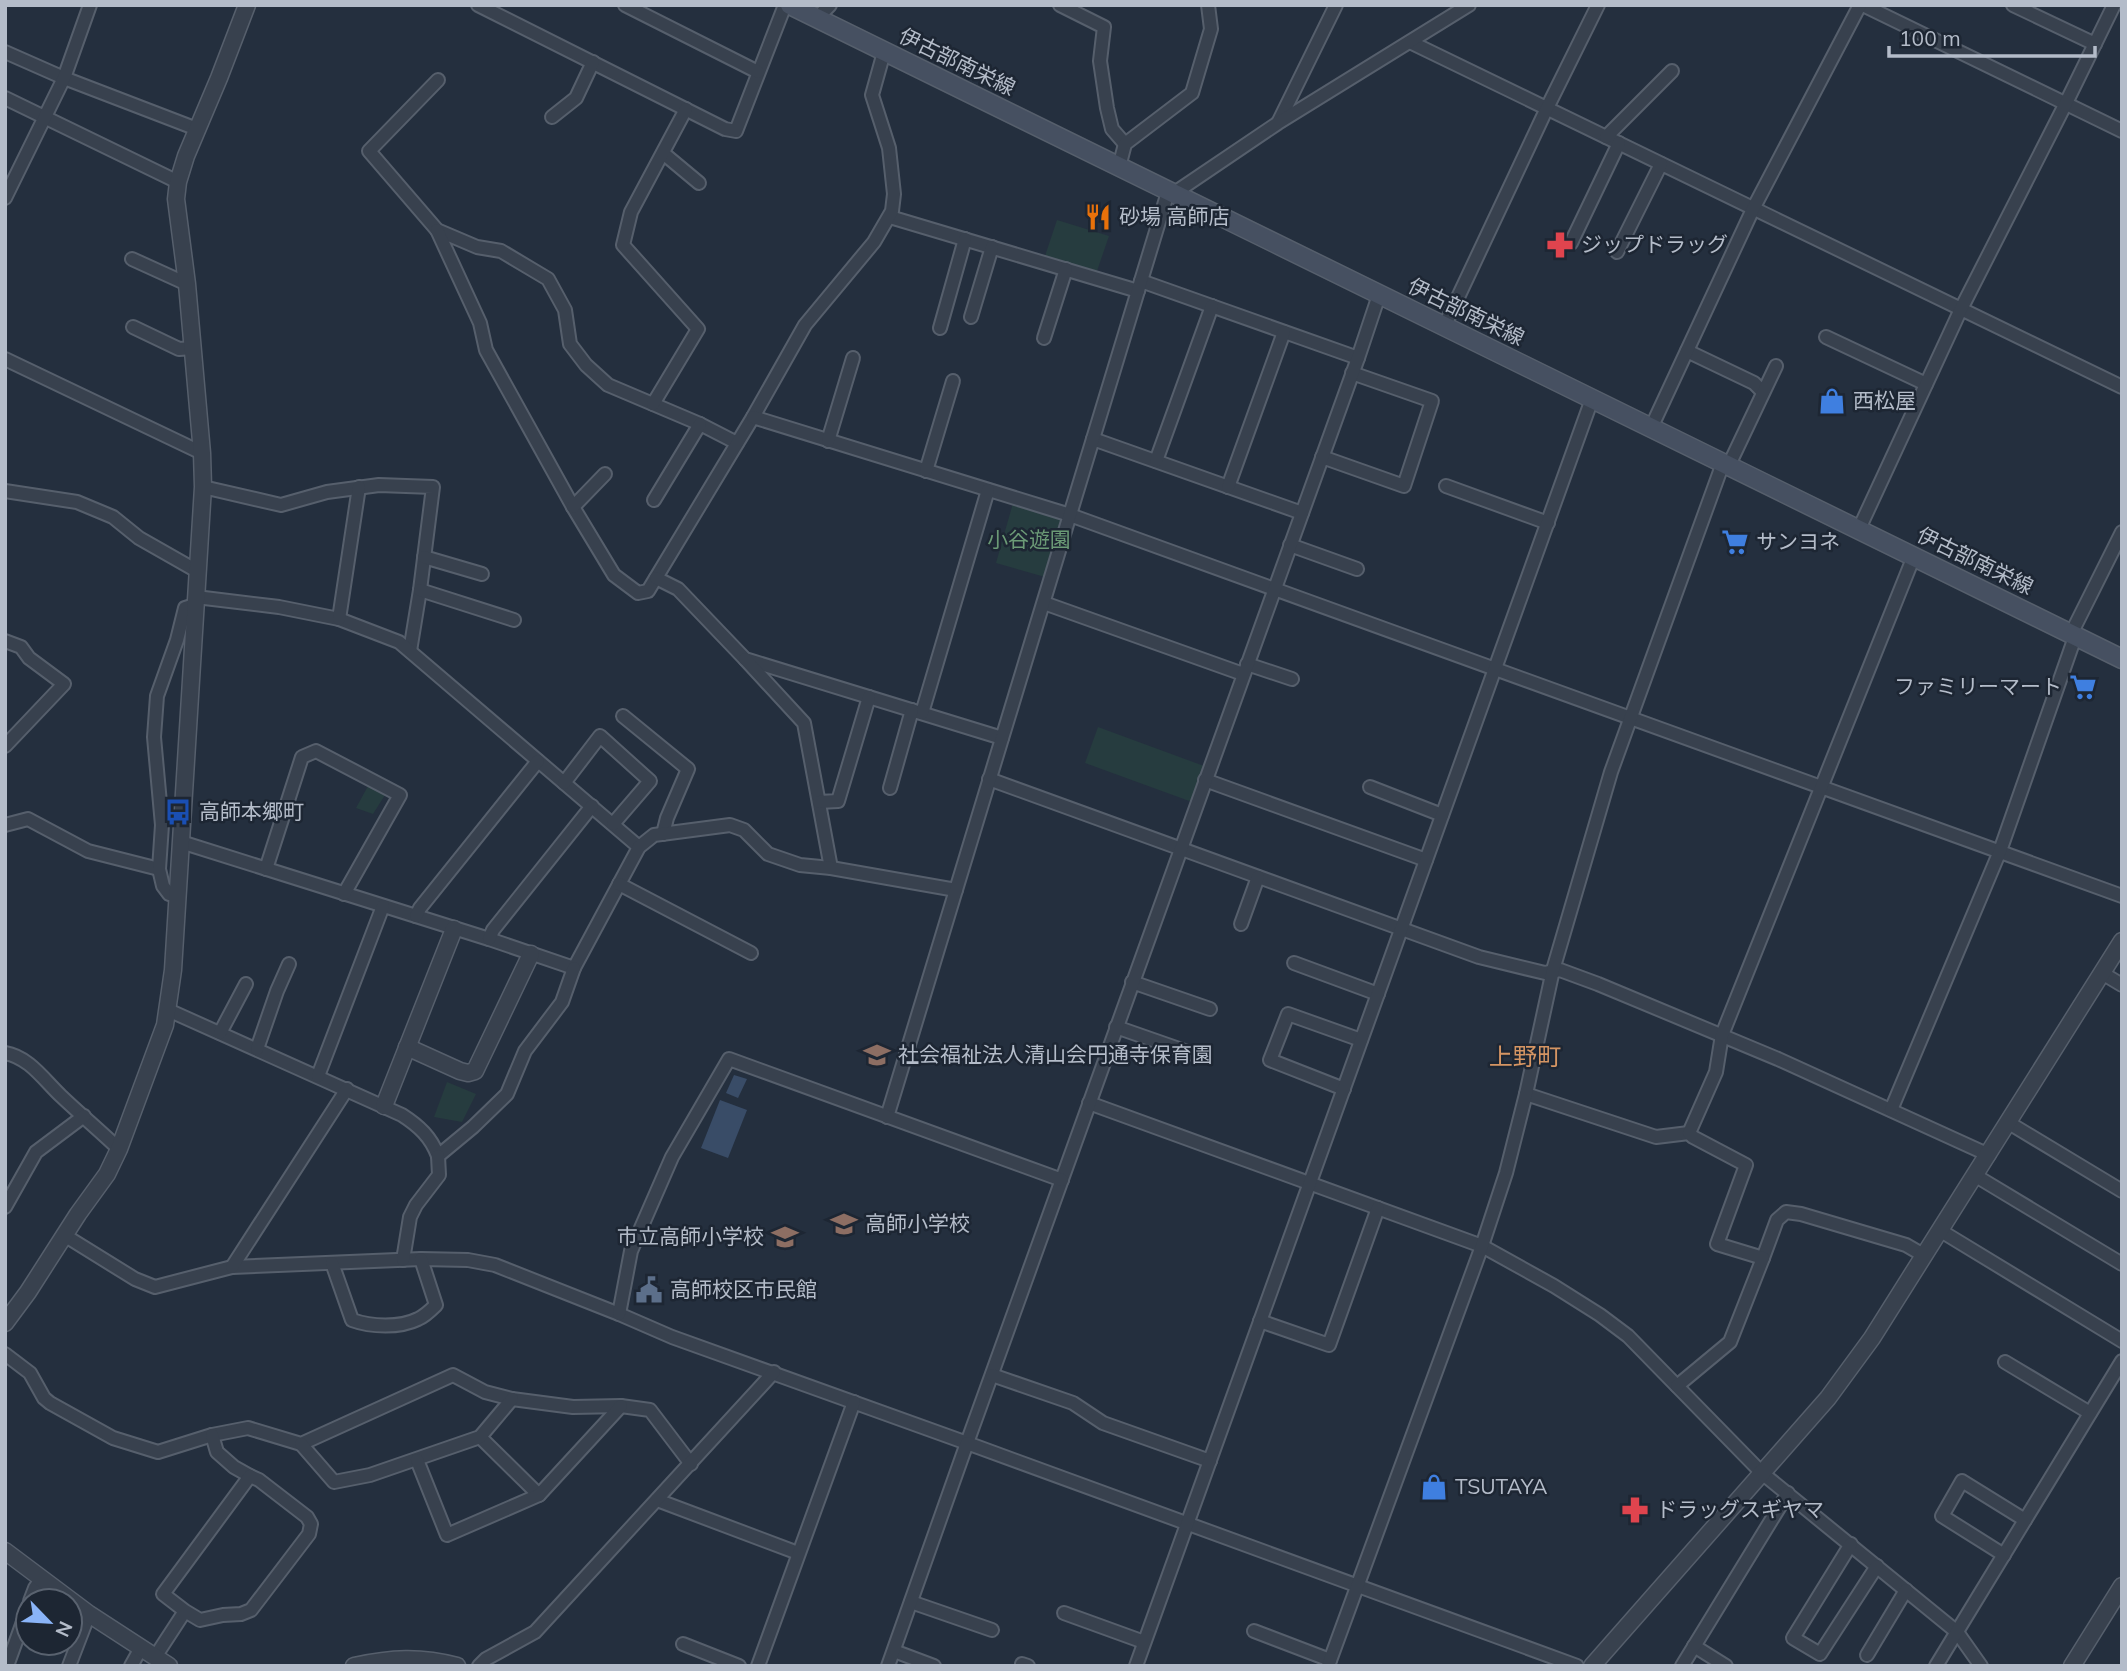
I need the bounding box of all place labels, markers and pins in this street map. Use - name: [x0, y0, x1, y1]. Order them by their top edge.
- restaurant icon: 砂場 高師店: [1083, 202, 1113, 232]
- place label: 砂場 高師店: [1119, 203, 1229, 229]
- pharmacy icon: ジップドラッグ: [1545, 230, 1575, 260]
- place label: ジップドラッグ: [1581, 231, 1728, 257]
- shop icon: 西松屋: [1817, 386, 1847, 416]
- place label: 西松屋: [1853, 387, 1916, 413]
- supermarket icon: サンヨネ: [1720, 527, 1750, 557]
- place label: サンヨネ: [1756, 528, 1840, 554]
- supermarket icon: ファミリーマート: [2068, 672, 2098, 702]
- place label: ファミリーマート: [1894, 673, 2062, 699]
- bus stop icon: 高師本郷町: [163, 797, 193, 827]
- place label: 高師本郷町: [199, 798, 304, 824]
- school or university icon: 社会福祉法人清山会円通寺保育園: [862, 1040, 892, 1070]
- place label: 社会福祉法人清山会円通寺保育園: [898, 1041, 1213, 1067]
- school or university icon: 高師小学校: [829, 1209, 859, 1239]
- place label: 高師小学校: [865, 1210, 970, 1236]
- school or university icon: 市立高師小学校: [770, 1222, 800, 1252]
- place label: 市立高師小学校: [617, 1223, 764, 1249]
- public building icon: 高師校区市民館: [634, 1275, 664, 1305]
- place label: 高師校区市民館: [670, 1276, 817, 1302]
- shop icon: TSUTAYA: [1419, 1472, 1449, 1502]
- place label: TSUTAYA: [1455, 1473, 1548, 1499]
- pharmacy icon: ドラッグスギヤマ: [1620, 1495, 1650, 1525]
- place label: ドラッグスギヤマ: [1656, 1496, 1824, 1522]

